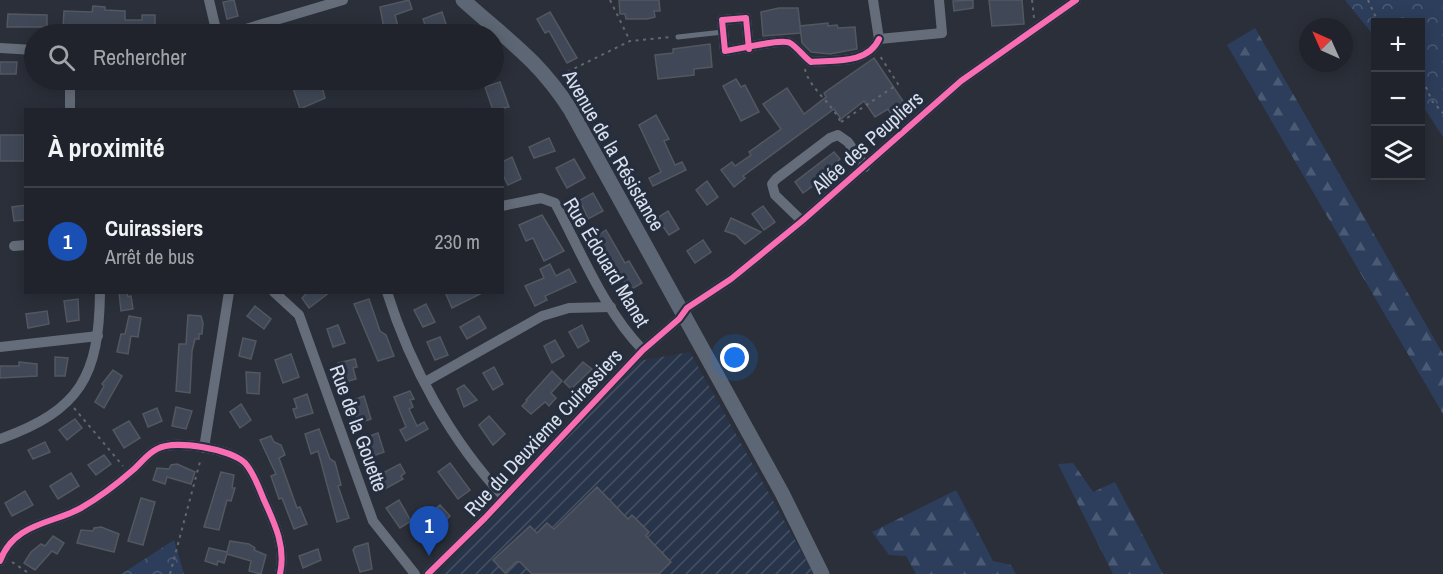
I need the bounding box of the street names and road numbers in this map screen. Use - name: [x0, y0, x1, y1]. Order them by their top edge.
- street label: Avenue de la Résistance: [556, 64, 671, 236]
- street label: Allée des Peupliers: [805, 85, 929, 200]
- street label: Rue Édouard Manet: [558, 192, 657, 332]
- street label: Rue du Deuxieme Cuirassiers: [458, 342, 628, 522]
- street label: Rue de la Gouette: [324, 361, 394, 495]

